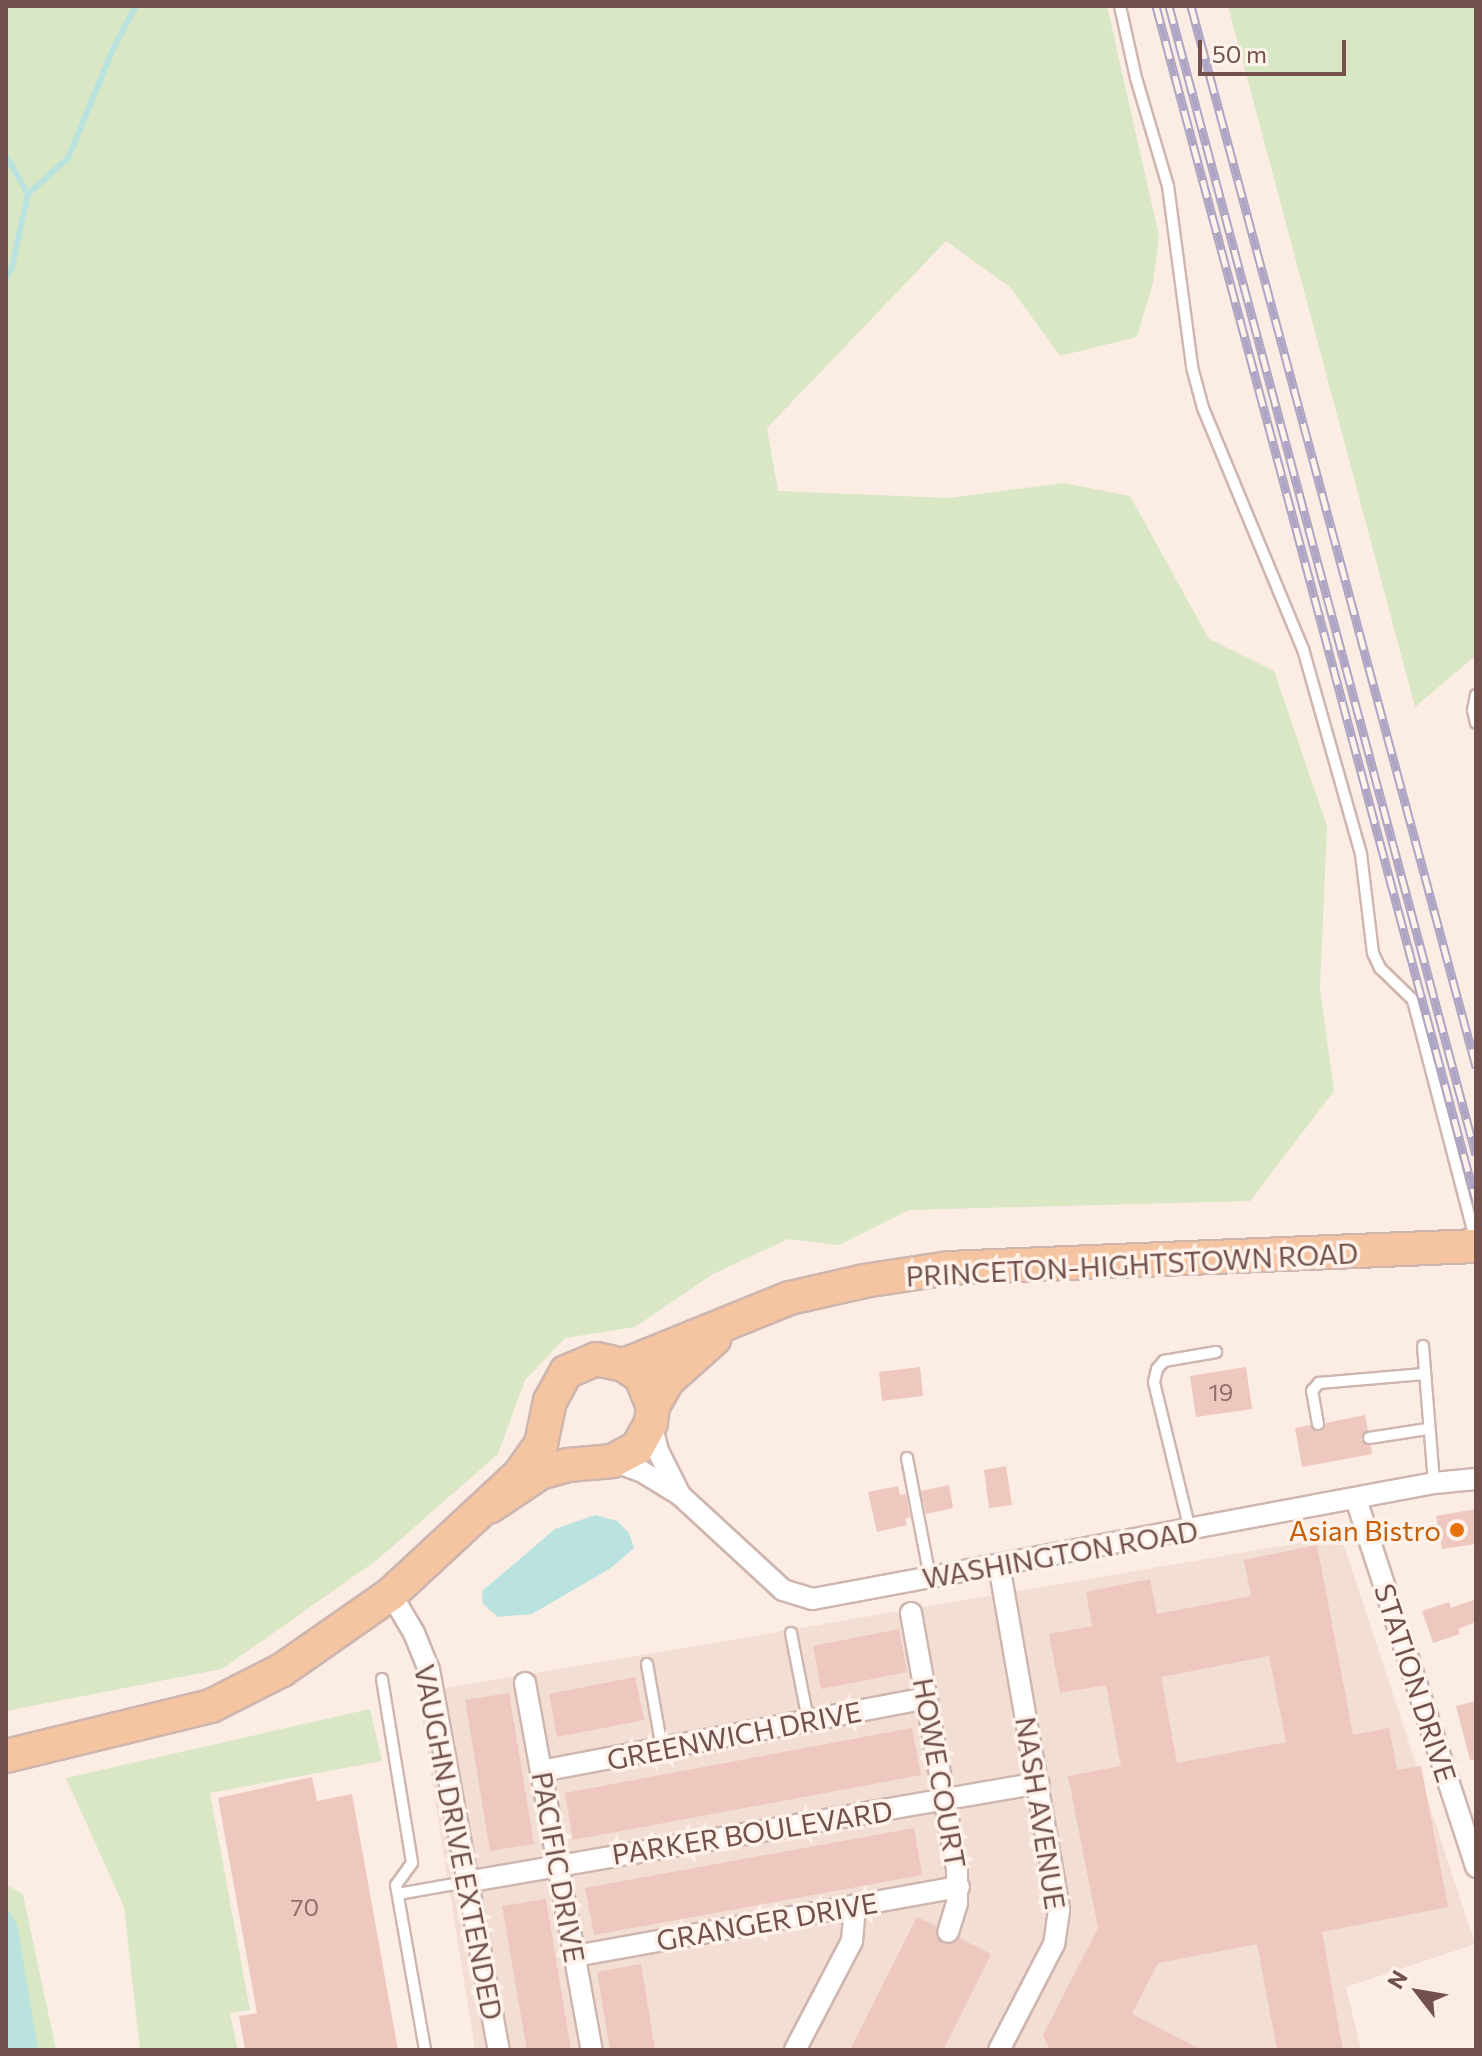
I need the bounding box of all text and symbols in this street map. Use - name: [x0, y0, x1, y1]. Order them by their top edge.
- scale bar: [1202, 24, 1350, 74]
- text: 50 m: [1212, 39, 1267, 68]
- street label: PRINCETON-HIGHTSTOWN ROAD: [905, 1235, 1359, 1293]
- house number: 19: [1209, 1378, 1233, 1406]
- street label: WASHINGTON ROAD: [920, 1513, 1200, 1595]
- place label: Asian Bistro: [1289, 1513, 1441, 1547]
- marker: Asian Bistro: [1448, 1521, 1466, 1539]
- street label: STATION DRIVE: [1368, 1580, 1464, 1786]
- street label: VAUGHN DRIVE EXTENDED: [408, 1661, 510, 2023]
- street label: HOWE COURT: [907, 1675, 973, 1871]
- street label: GREENWICH DRIVE: [604, 1694, 864, 1776]
- street label: NASH AVENUE: [1009, 1714, 1073, 1912]
- street label: PACIFIC DRIVE: [526, 1769, 592, 1965]
- street label: PARKER BOULEVARD: [609, 1793, 895, 1871]
- street label: GRANGER DRIVE: [654, 1885, 880, 1957]
- house number: 70: [291, 1893, 319, 1921]
- north arrow: [1378, 1952, 1458, 2032]
- text: N: [1381, 1965, 1413, 1993]

